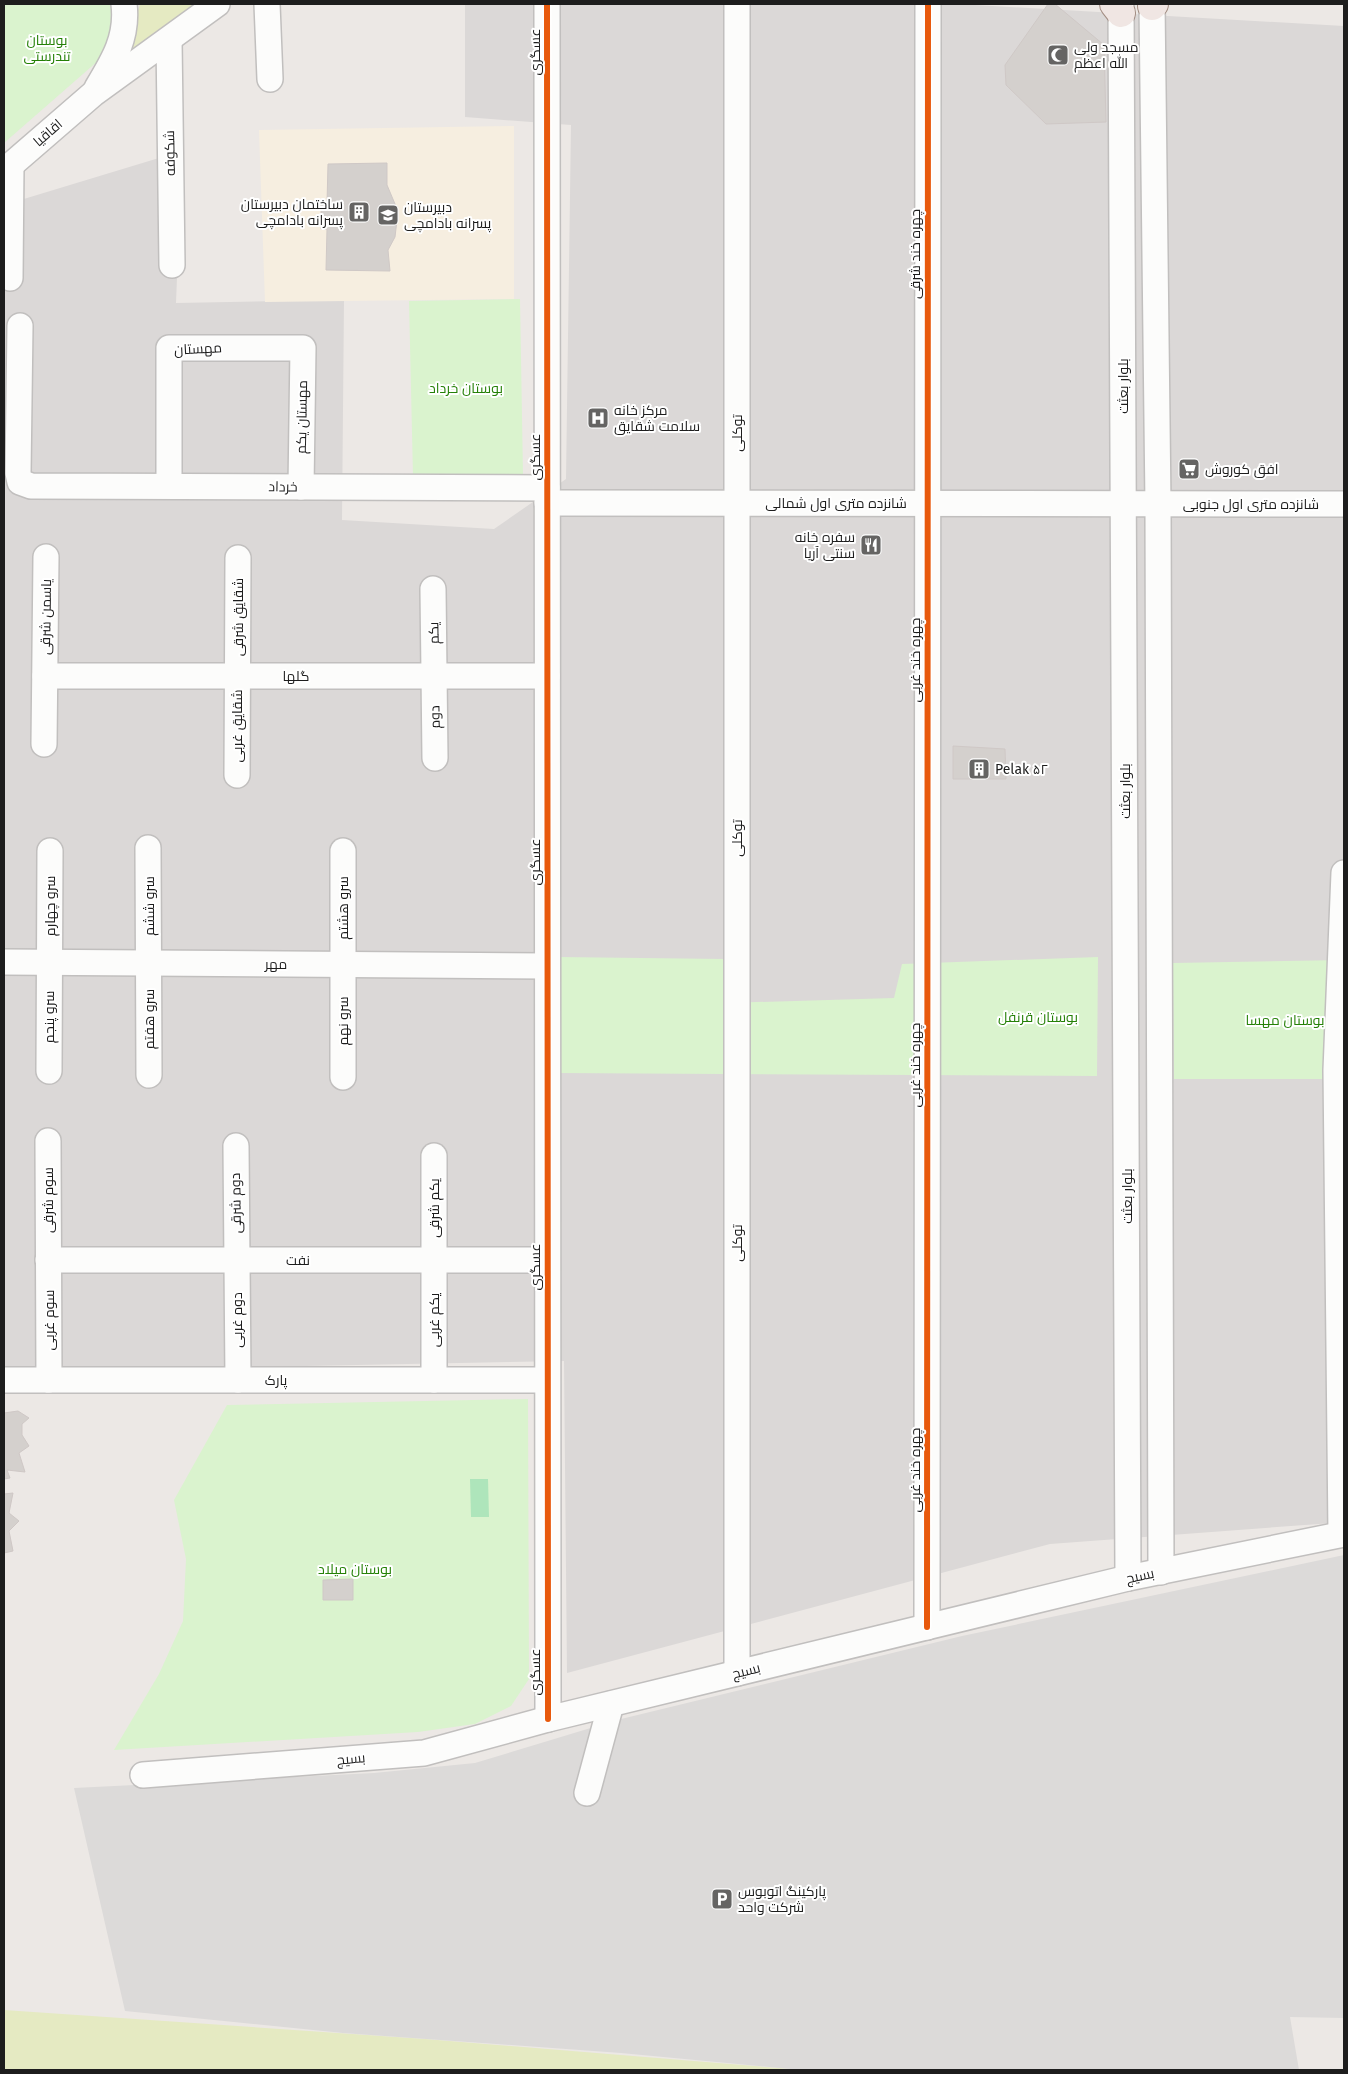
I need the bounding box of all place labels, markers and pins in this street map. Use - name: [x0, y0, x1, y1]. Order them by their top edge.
- place label: مسجد ولی الله اعظم: [1074, 39, 1139, 73]
- mosque icon: مسجد ولی الله اعظم: [1046, 43, 1070, 67]
- place label: ساختمان دبیرستان پسرانه بادامچی: [241, 196, 343, 230]
- place label: دبیرستان پسرانه بادامچی: [404, 199, 492, 233]
- building icon: ساختمان دبیرستان پسرانه بادامچی: [347, 200, 371, 224]
- school or university icon: دبیرستان پسرانه بادامچی: [376, 203, 400, 227]
- place label: مرکز خانه سلامت شقایق: [614, 402, 700, 435]
- hospital icon: مرکز خانه سلامت شقایق: [586, 406, 610, 430]
- supermarket icon: افق کوروش: [1177, 457, 1201, 481]
- place label: افق کوروش: [1205, 461, 1279, 478]
- place label: سفره خانه سنتی آریا: [795, 529, 855, 562]
- restaurant icon: سفره خانه سنتی آریا: [859, 533, 883, 557]
- building icon: Pelak ۵۲: [967, 757, 991, 781]
- place label: Pelak ۵۲: [995, 761, 1048, 778]
- place label: پارکینگ اتوبوس شرکت واحد: [738, 1883, 826, 1916]
- parking icon: پارکینگ اتوبوس شرکت واحد: [710, 1887, 734, 1911]

